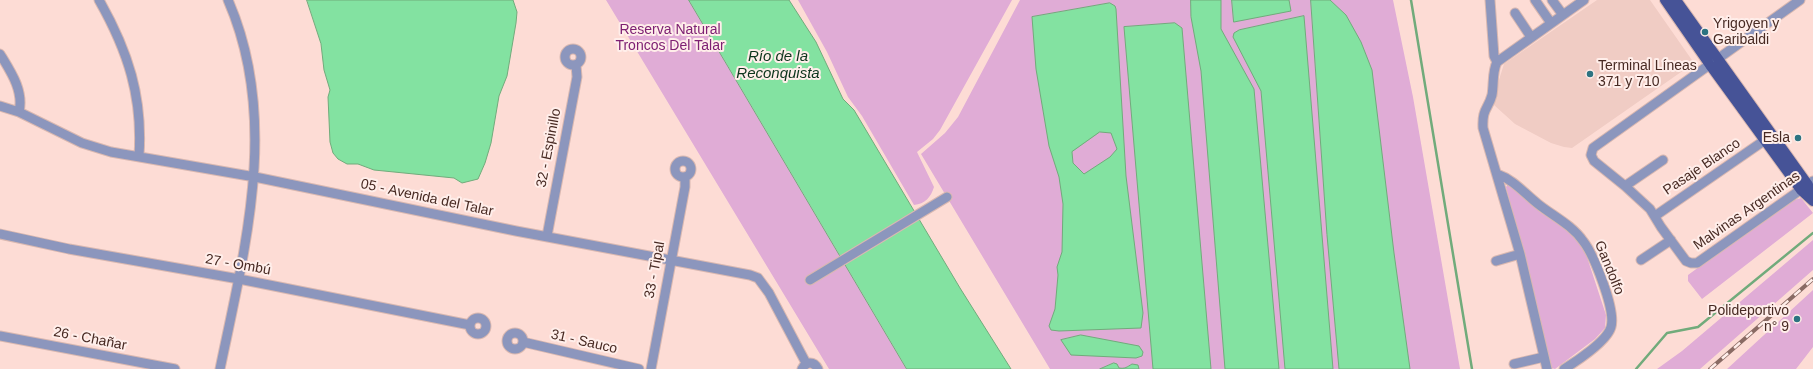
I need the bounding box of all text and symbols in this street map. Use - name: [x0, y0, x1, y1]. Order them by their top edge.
- place label: Yrigoyen y Garibaldi: [1713, 16, 1779, 48]
- park label: Reserva Natural Troncos Del Talar: [615, 22, 725, 54]
- marker: Yrigoyen y Garibaldi: [1700, 27, 1710, 37]
- water label: Río de la Reconquista: [736, 48, 820, 83]
- place label: Terminal Líneas 371 y 710: [1598, 58, 1697, 90]
- marker: Terminal Líneas 371 y 710: [1585, 69, 1595, 79]
- street label: 32 - Espinillo: [533, 107, 565, 189]
- place label: Esla: [1763, 130, 1790, 146]
- marker: Esla: [1793, 133, 1803, 143]
- street label: Pasaje Blanco: [1660, 135, 1744, 199]
- street label: Malvinas Argentinas: [1691, 168, 1803, 254]
- street label: 05 - Avenida del Talar: [359, 176, 495, 220]
- street label: Gandolfo: [1591, 239, 1627, 297]
- street label: 33 - Tipal: [641, 240, 669, 300]
- street label: 27 - Ombú: [204, 251, 272, 279]
- place label: Polideportivo n° 9: [1708, 303, 1789, 336]
- marker: Polideportivo n° 9: [1792, 314, 1802, 324]
- street label: 26 - Chañar: [52, 324, 128, 354]
- street label: 31 - Sauco: [549, 326, 619, 358]

